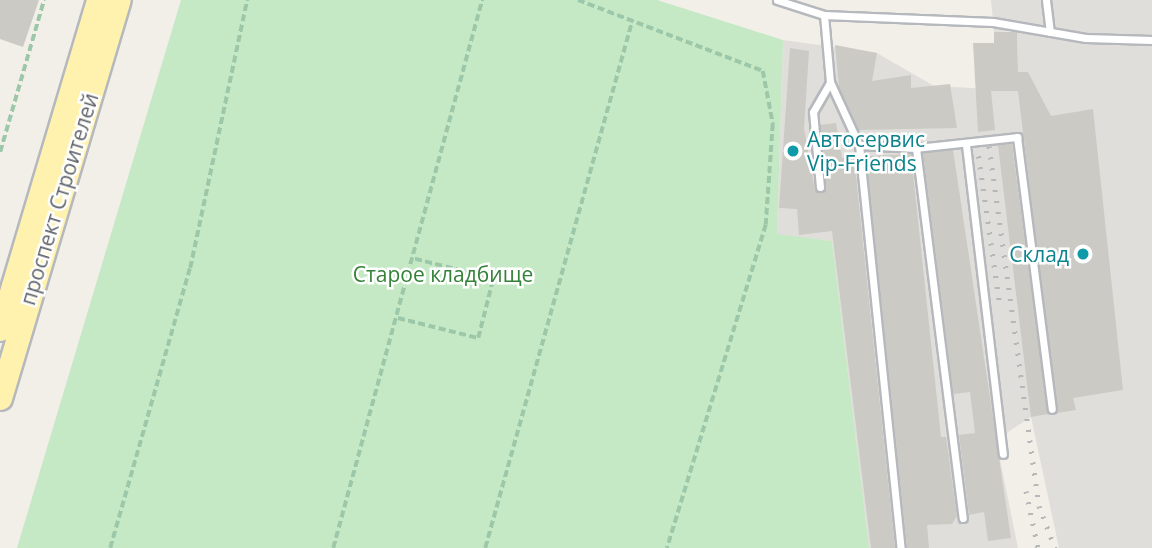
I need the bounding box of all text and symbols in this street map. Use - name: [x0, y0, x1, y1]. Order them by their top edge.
- street label: проспект Строителей: [15, 90, 103, 308]
- place label: Автосервис Vip-Friends: [807, 126, 925, 176]
- marker: Автосервис Vip-Friends: [785, 143, 801, 159]
- place label: Склад: [1009, 241, 1069, 267]
- marker: Склад: [1075, 246, 1091, 262]
- park label: Старое кладбище: [353, 261, 533, 287]

